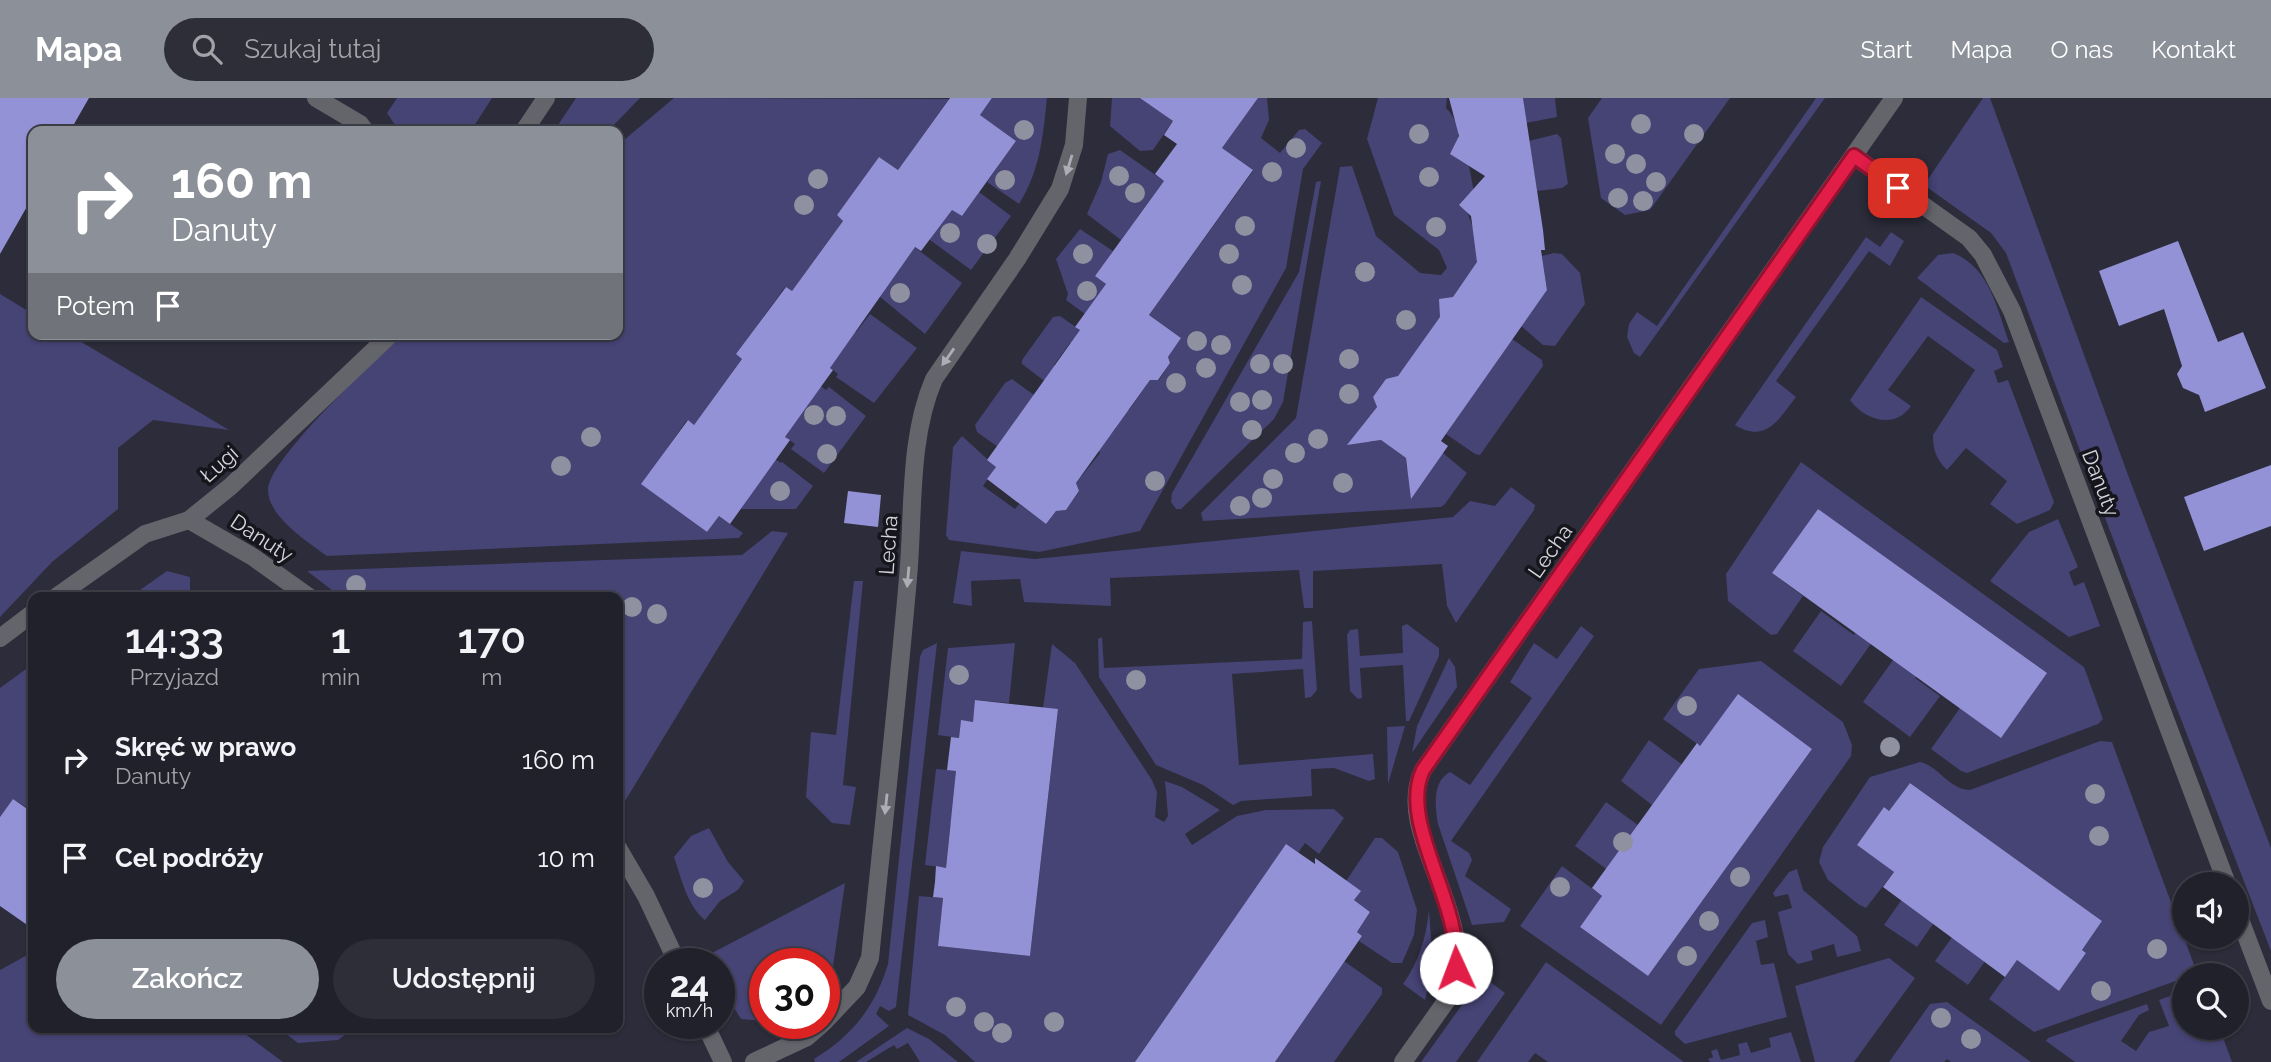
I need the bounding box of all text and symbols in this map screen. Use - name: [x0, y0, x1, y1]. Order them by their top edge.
- search box: [164, 18, 654, 81]
- text: Mapa: [35, 30, 122, 69]
- icon: search: [188, 30, 226, 68]
- text: Szukaj tutaj: [244, 34, 381, 64]
- text: Start: [1861, 35, 1913, 64]
- text: Mapa: [1951, 35, 2012, 64]
- text: O nas: [2050, 35, 2113, 64]
- text: Kontakt: [2151, 35, 2236, 64]
- text: 160 m: [171, 152, 312, 209]
- icon: right: [56, 154, 147, 245]
- one-way arrow: [1063, 155, 1074, 176]
- pin: [1868, 158, 1928, 218]
- icon: arrive: [1879, 169, 1917, 207]
- text: Danuty: [171, 211, 277, 248]
- icon: arrive: [149, 287, 187, 325]
- text: Potem: [56, 291, 135, 321]
- one-way arrow: [941, 348, 955, 366]
- street label: Ługi: [195, 441, 243, 487]
- street label: Danuty: [2077, 446, 2125, 520]
- street label: Danuty: [226, 509, 298, 567]
- street label: Lecha: [873, 514, 903, 576]
- street label: Lecha: [1523, 519, 1577, 583]
- one-way arrow: [903, 567, 914, 589]
- text: 14:33: [125, 614, 224, 663]
- text: 1: [331, 614, 351, 663]
- text: 170: [457, 614, 526, 663]
- text: Przyjazd: [130, 663, 219, 690]
- text: min: [321, 663, 360, 690]
- text: m: [481, 663, 502, 690]
- text: Skręć w prawo: [115, 732, 296, 762]
- icon: right: [56, 741, 94, 779]
- text: 160 m: [522, 745, 595, 775]
- text: Danuty: [115, 762, 191, 789]
- one-way arrow: [880, 793, 891, 815]
- icon: arrive: [56, 839, 94, 877]
- text: Cel podróży: [115, 843, 264, 873]
- text: 10 m: [537, 843, 595, 873]
- map controls: [2172, 872, 2249, 1040]
- button: sound: [2172, 872, 2249, 949]
- position arrow: [1419, 931, 1493, 1005]
- button: Zakończ: [56, 939, 319, 1019]
- button: Udostępnij: [333, 939, 595, 1019]
- speed limit sign: 30: [749, 948, 840, 1039]
- button: search: [2172, 963, 2249, 1040]
- text: 24: [670, 964, 709, 1005]
- text: km/h: [666, 1000, 713, 1021]

